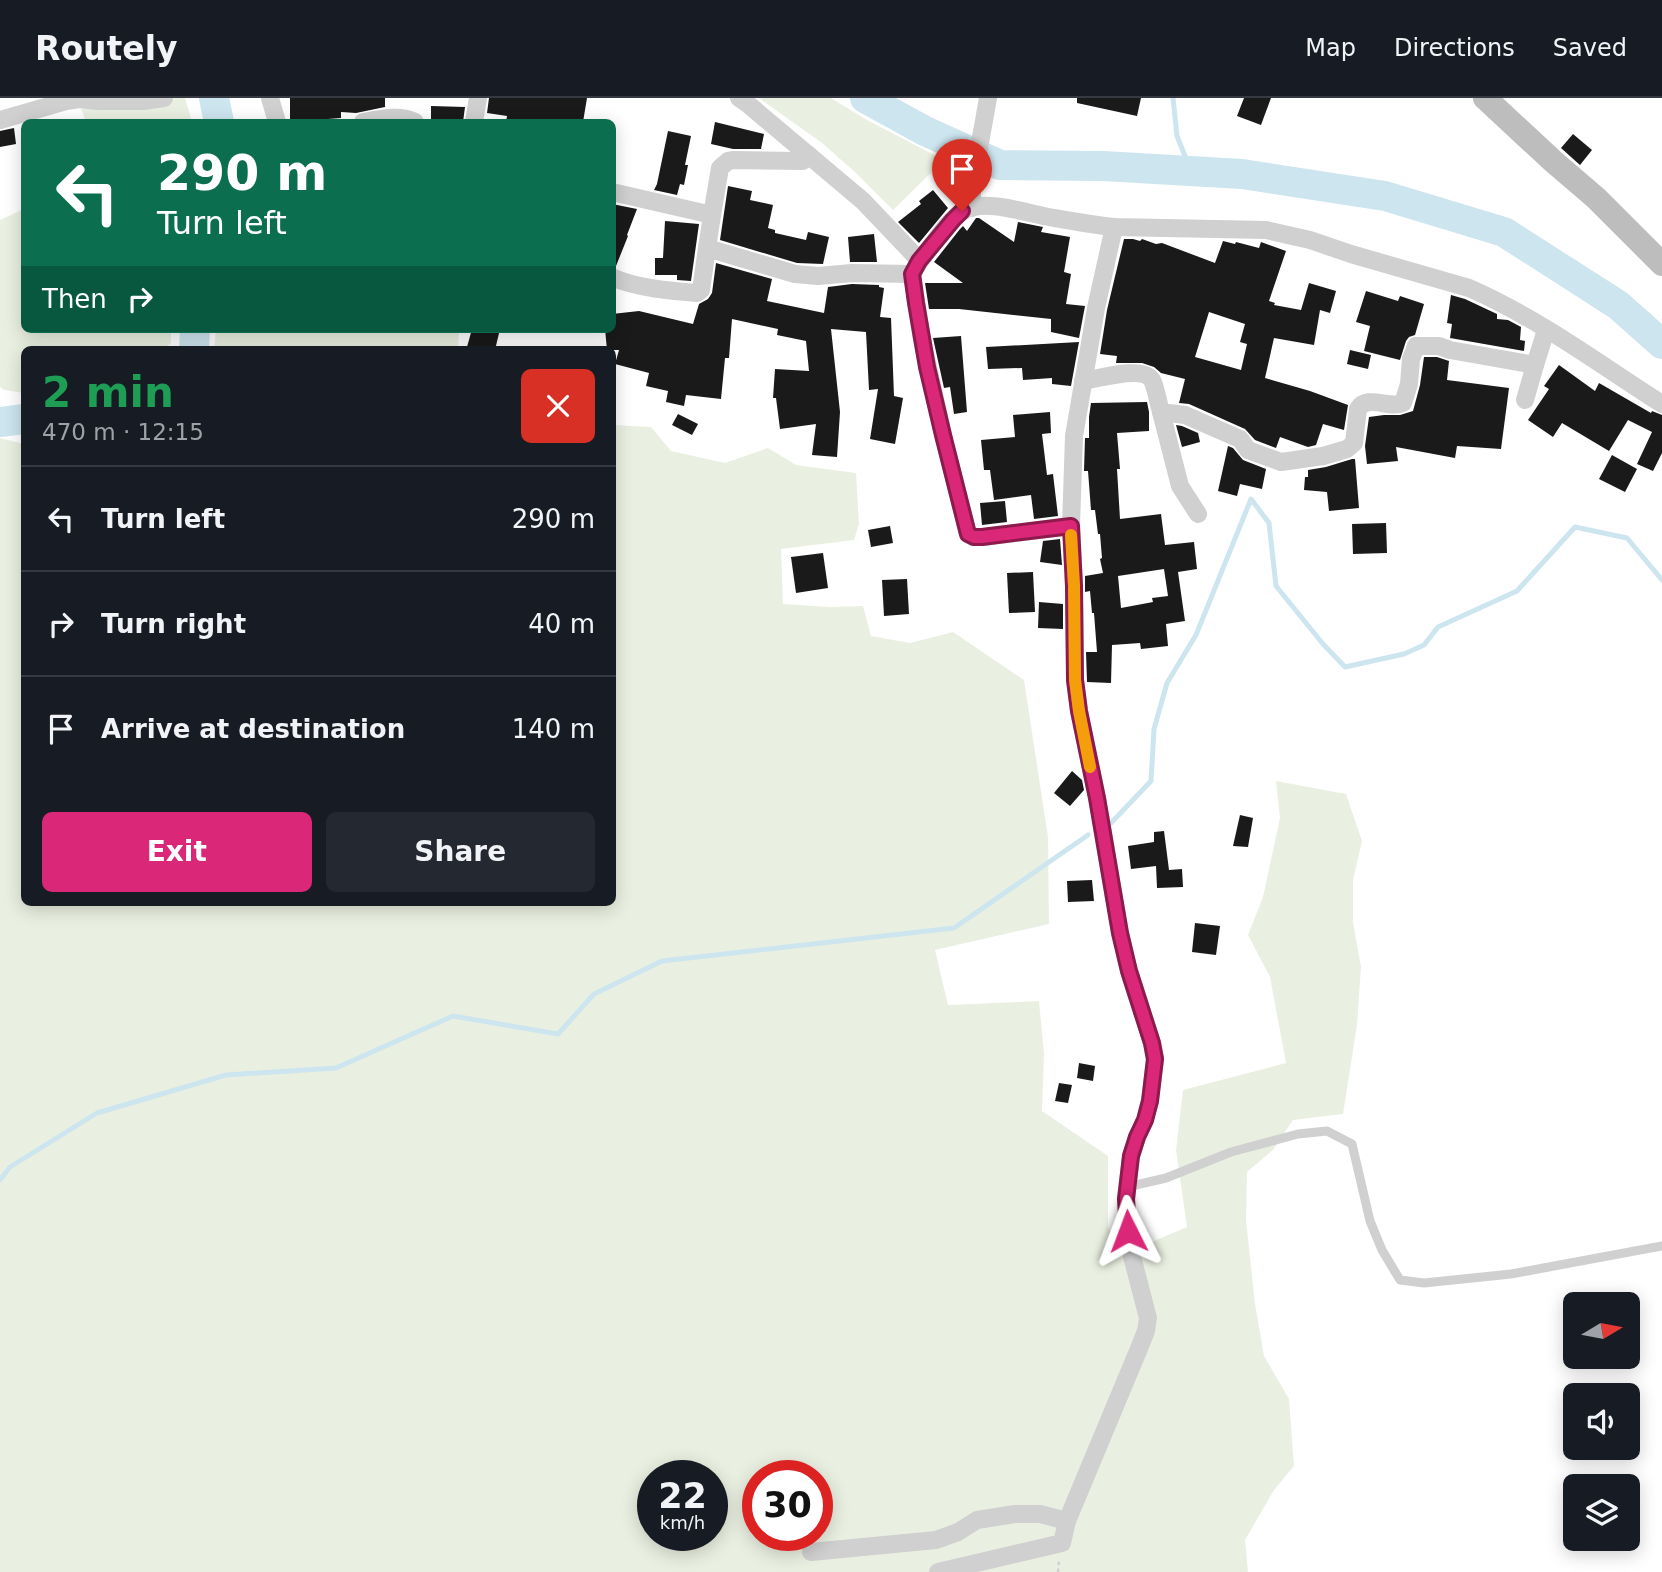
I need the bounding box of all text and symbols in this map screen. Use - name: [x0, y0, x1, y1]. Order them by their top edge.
- text: Routely: [35, 29, 178, 68]
- text: Map: [1305, 34, 1356, 62]
- text: Directions: [1394, 34, 1515, 62]
- text: Saved: [1553, 34, 1627, 62]
- pin: [932, 139, 992, 211]
- text: 290 m: [157, 145, 327, 202]
- icon: left: [42, 147, 133, 238]
- icon: arrive: [943, 150, 981, 188]
- text: Turn left: [157, 204, 287, 242]
- icon: right: [121, 280, 159, 318]
- text: Then: [42, 284, 107, 314]
- text: 2 min: [42, 368, 174, 417]
- button: close: [521, 369, 595, 443]
- text: 470 m · 12:15: [42, 419, 204, 445]
- icon: left: [42, 500, 80, 538]
- text: Turn left: [101, 504, 225, 534]
- text: 290 m: [512, 504, 595, 534]
- icon: right: [42, 605, 80, 643]
- text: Turn right: [101, 609, 246, 639]
- text: 40 m: [528, 609, 595, 639]
- icon: arrive: [42, 710, 80, 748]
- text: Arrive at destination: [101, 714, 405, 744]
- text: 140 m: [512, 714, 595, 744]
- button: Exit: [42, 812, 312, 892]
- button: Share: [326, 812, 595, 892]
- position arrow: [1091, 1194, 1165, 1268]
- north arrow: [1563, 1292, 1640, 1368]
- map controls: [1563, 1292, 1640, 1551]
- button: sound: [1563, 1383, 1640, 1460]
- speed limit sign: 30: [742, 1460, 833, 1551]
- button: layers: [1563, 1474, 1640, 1551]
- text: 22: [658, 1476, 707, 1516]
- text: km/h: [660, 1512, 705, 1533]

